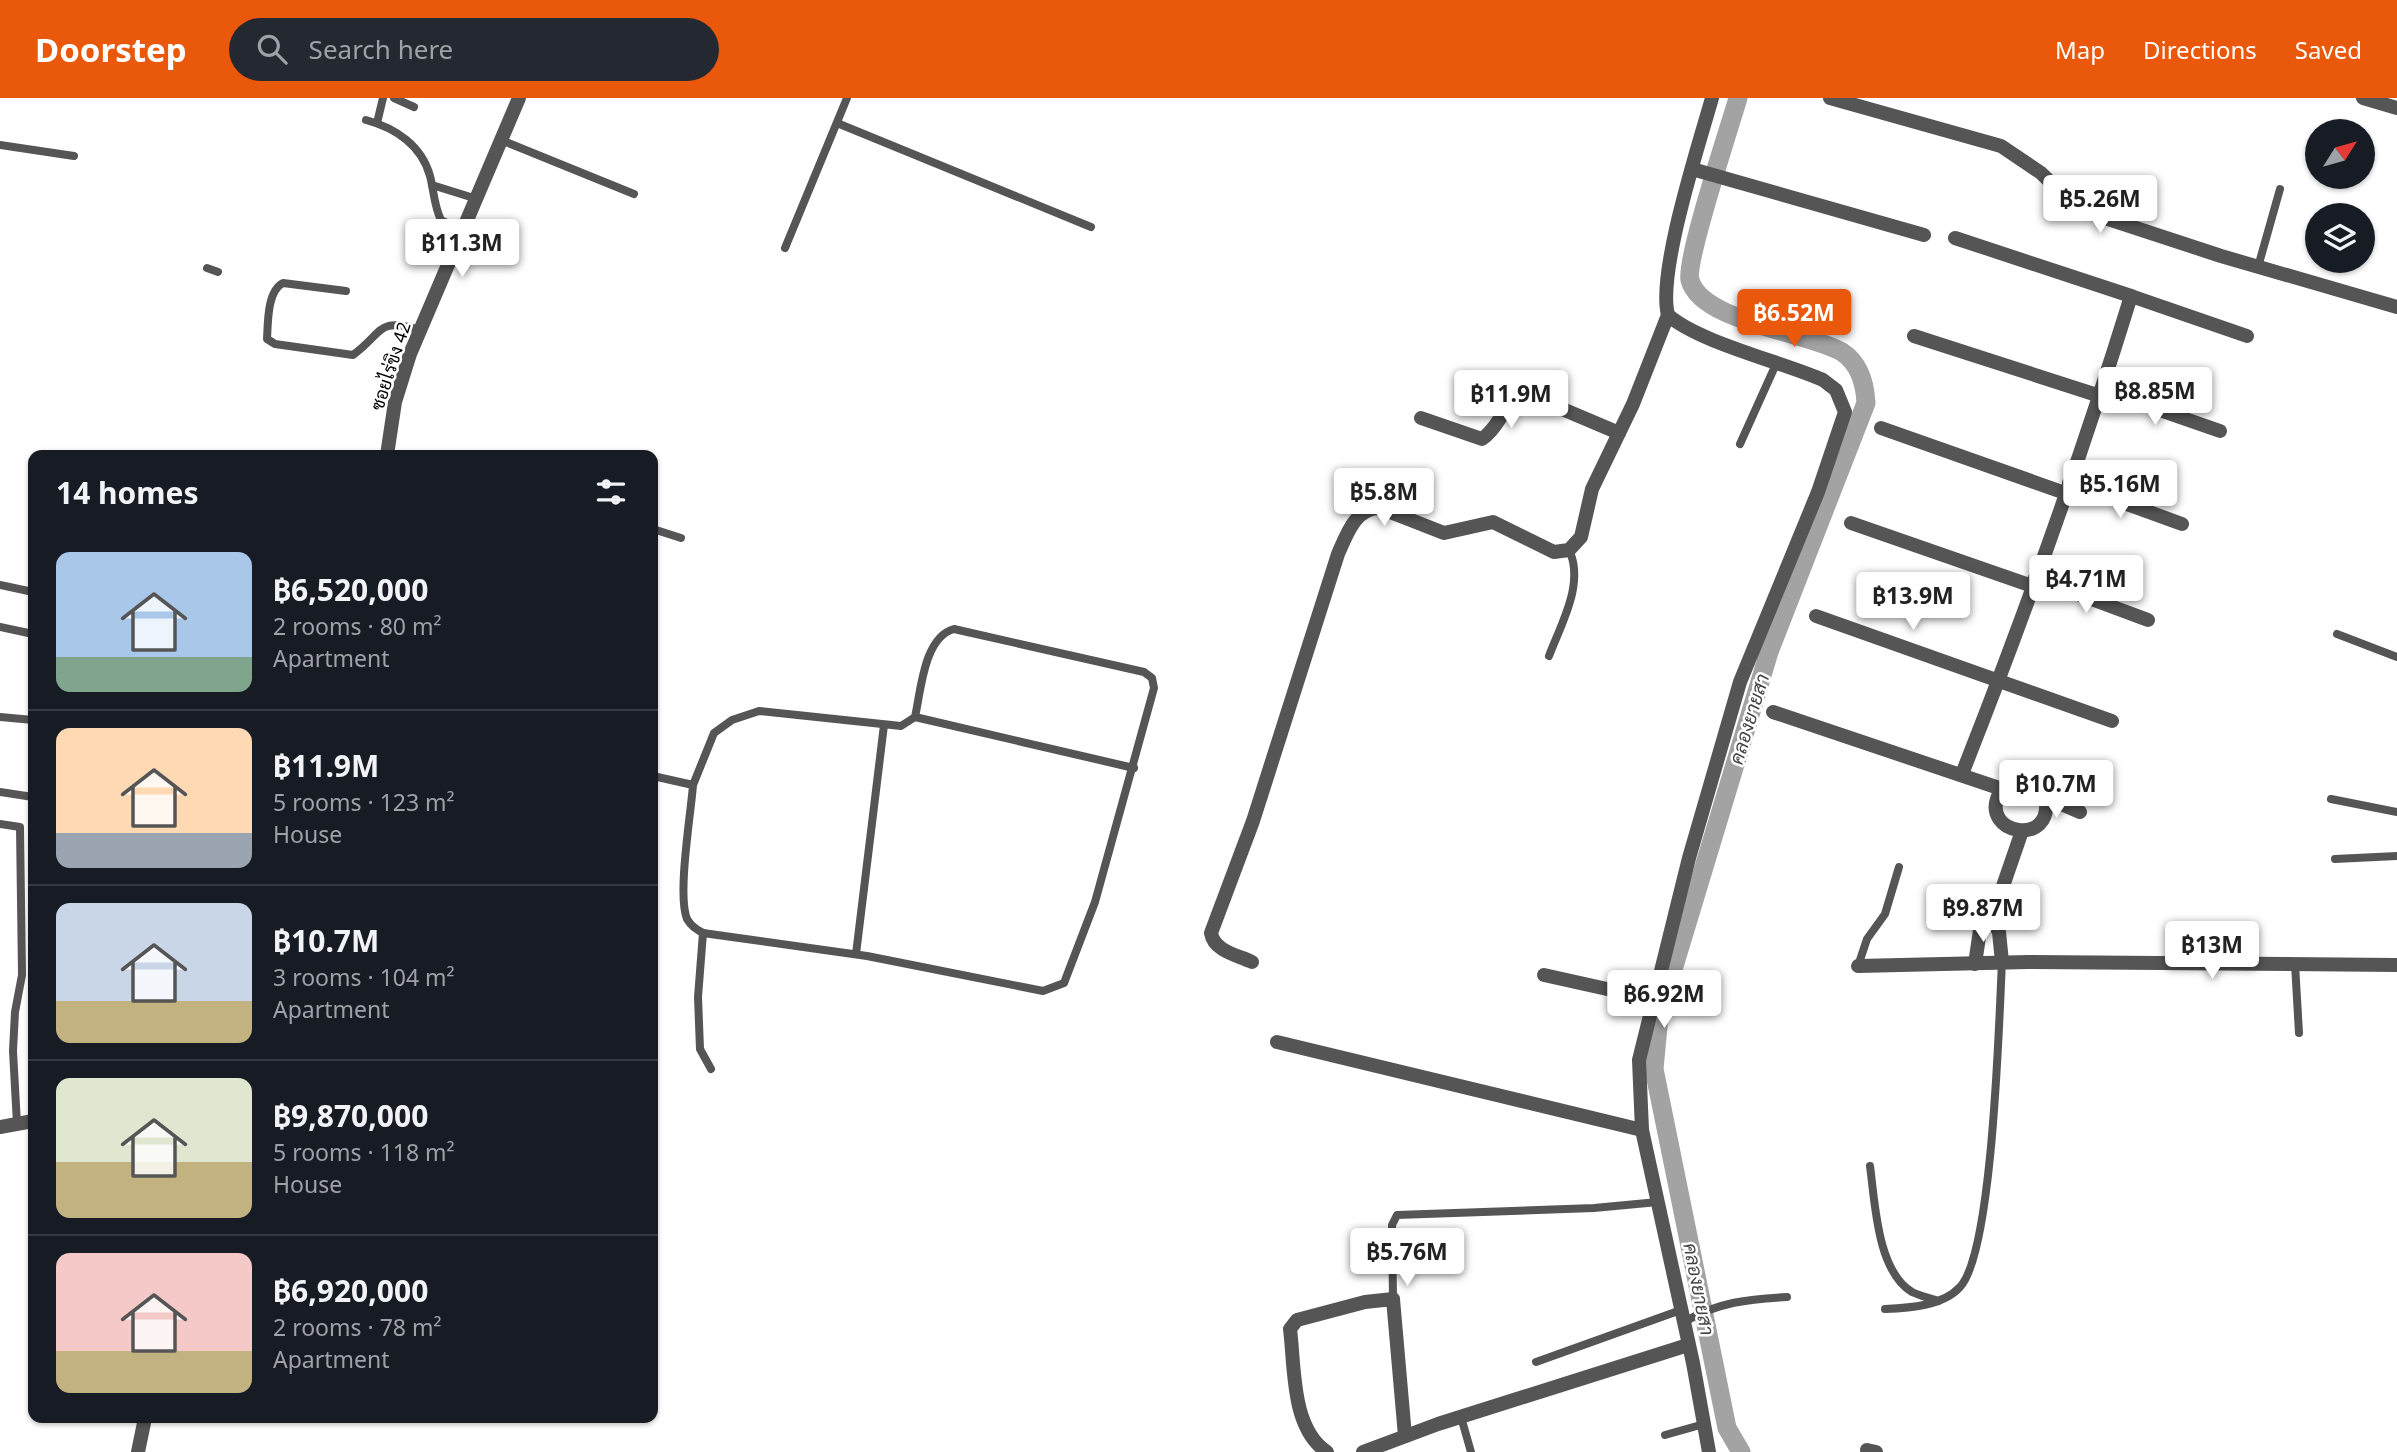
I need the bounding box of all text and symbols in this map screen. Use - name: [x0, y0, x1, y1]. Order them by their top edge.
- search box: [229, 18, 719, 81]
- text: Doorstep: [35, 27, 187, 72]
- icon: search: [253, 30, 291, 68]
- text: Search here: [309, 31, 453, 67]
- text: Map: [2055, 33, 2105, 66]
- text: Directions: [2143, 33, 2257, 66]
- text: Saved: [2295, 33, 2362, 66]
- north arrow: [2305, 119, 2375, 189]
- map controls: [2305, 119, 2375, 273]
- pin: ฿5.26M: [2043, 176, 2157, 235]
- text: ฿5.26M: [2059, 182, 2141, 214]
- button: layers: [2305, 203, 2375, 273]
- pin: ฿11.3M: [405, 220, 519, 279]
- text: ฿11.3M: [421, 226, 503, 258]
- pin: ฿6.52M: [1737, 289, 1851, 349]
- text: ฿6.52M: [1753, 296, 1835, 328]
- street label: ซอยไร่ขิง 42: [364, 319, 416, 413]
- pin: ฿8.85M: [2098, 368, 2212, 427]
- pin: ฿11.9M: [1454, 370, 1568, 430]
- text: ฿8.85M: [2114, 374, 2196, 406]
- text: ฿11.9M: [1470, 377, 1552, 409]
- pin: ฿5.16M: [2063, 460, 2177, 520]
- text: ฿5.16M: [2079, 467, 2161, 499]
- pin: ฿5.8M: [1335, 468, 1433, 528]
- text: 14 homes: [56, 472, 199, 513]
- icon: filters: [592, 473, 630, 511]
- text: ฿5.8M: [1350, 475, 1418, 507]
- pin: ฿4.71M: [2029, 556, 2143, 615]
- text: ฿4.71M: [2045, 562, 2127, 594]
- text: ฿6,520,000: [273, 569, 428, 610]
- pin: ฿13.9M: [1856, 573, 1970, 632]
- text: ฿13.9M: [1872, 579, 1954, 611]
- icon: home: [112, 580, 196, 664]
- text: 2 rooms · 80 m²: [273, 610, 442, 642]
- text: Apartment: [273, 642, 390, 674]
- water label: คลองยายสา: [1723, 671, 1775, 767]
- text: ฿11.9M: [273, 745, 379, 786]
- icon: home: [112, 756, 196, 840]
- pin: ฿10.7M: [1999, 760, 2113, 820]
- text: ฿10.7M: [2015, 767, 2097, 799]
- text: 5 rooms · 123 m²: [273, 786, 455, 818]
- text: House: [273, 818, 342, 850]
- pin: ฿9.87M: [1926, 884, 2040, 944]
- text: ฿9.87M: [1942, 891, 2024, 923]
- text: ฿10.7M: [273, 920, 379, 961]
- pin: ฿13M: [2171, 922, 2253, 981]
- text: ฿13M: [2181, 928, 2243, 960]
- icon: home: [112, 931, 196, 1015]
- text: 3 rooms · 104 m²: [273, 961, 455, 993]
- pin: ฿6.92M: [1607, 970, 1721, 1030]
- text: ฿6.92M: [1623, 977, 1705, 1009]
- text: Apartment: [273, 993, 390, 1025]
- text: ฿9,870,000: [273, 1095, 428, 1136]
- icon: home: [112, 1106, 196, 1190]
- text: 5 rooms · 118 m²: [273, 1136, 455, 1168]
- text: House: [273, 1168, 342, 1200]
- pin: ฿5.76M: [1350, 1228, 1464, 1288]
- text: ฿5.76M: [1366, 1235, 1448, 1267]
- water label: คลองยายสา: [1677, 1241, 1721, 1337]
- text: ฿6,920,000: [273, 1270, 428, 1311]
- icon: home: [112, 1281, 196, 1365]
- text: 2 rooms · 78 m²: [273, 1311, 442, 1343]
- text: Apartment: [273, 1343, 390, 1375]

